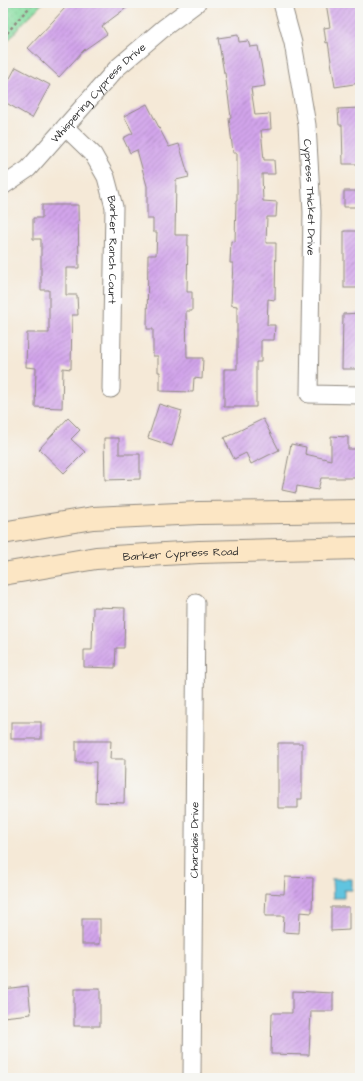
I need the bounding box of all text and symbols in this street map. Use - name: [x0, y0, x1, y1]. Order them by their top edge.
- street label: Whispering Cypress Drive: [47, 39, 149, 146]
- street label: Cypress Thicket Drive: [300, 139, 320, 256]
- street label: Barker Ranch Court: [104, 194, 122, 305]
- street label: Barker Cypress Road: [122, 544, 239, 564]
- street label: Charolais Drive: [186, 802, 202, 878]

